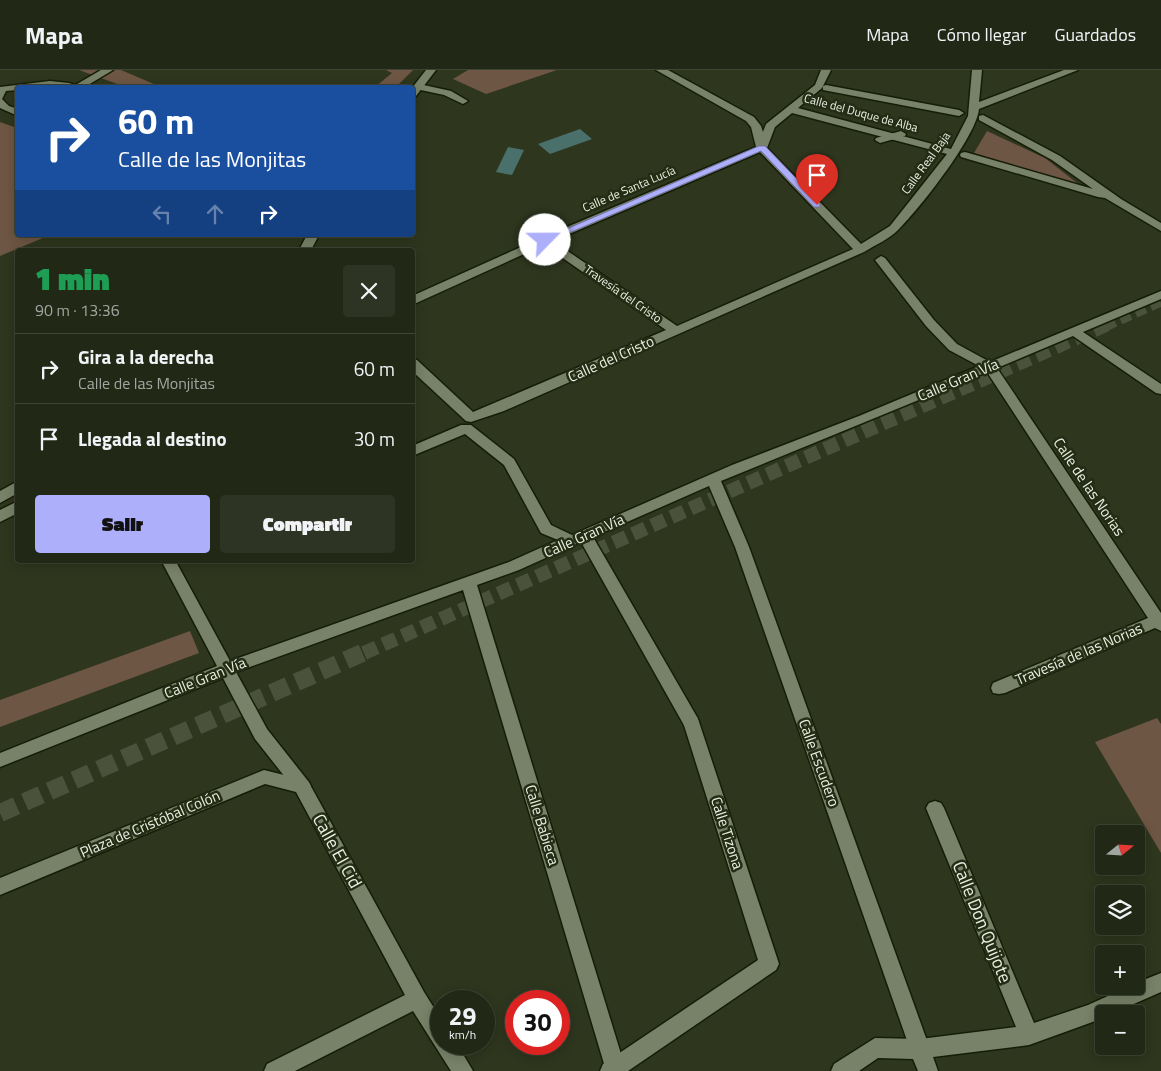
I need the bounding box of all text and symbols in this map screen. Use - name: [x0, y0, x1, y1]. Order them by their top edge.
- text: Mapa: [25, 17, 83, 53]
- text: Mapa: [866, 21, 909, 48]
- text: Cómo llegar: [937, 21, 1026, 48]
- text: Guardados: [1054, 21, 1136, 48]
- street label: Calle del Duque de Alba: [802, 88, 920, 137]
- text: 60 m: [118, 94, 194, 148]
- icon: right: [35, 105, 100, 170]
- street label: Calle Real Baja: [896, 127, 955, 198]
- text: Calle de las Monjitas: [118, 142, 306, 176]
- pin: [796, 154, 838, 205]
- street label: Calle de Santa Lucía: [579, 160, 678, 217]
- icon: arrive: [803, 161, 831, 189]
- icon: left: [148, 200, 176, 228]
- icon: ahead: [201, 200, 229, 228]
- icon: right: [254, 200, 282, 228]
- position arrow: [518, 213, 570, 265]
- text: 1 min: [35, 256, 110, 302]
- street label: Travesía del Cristo: [580, 260, 666, 328]
- button: close: [343, 265, 395, 317]
- text: 90 m · 13:36: [35, 298, 120, 322]
- street label: Calle del Cristo: [564, 329, 658, 388]
- text: Gira a la derecha: [78, 342, 214, 371]
- street label: Calle Gran Vía: [914, 352, 1002, 407]
- text: 60 m: [354, 354, 395, 383]
- icon: right: [35, 355, 63, 383]
- text: Calle de las Monjitas: [78, 371, 215, 395]
- text: Llegada al destino: [78, 424, 227, 453]
- text: 30 m: [354, 424, 395, 453]
- icon: arrive: [35, 425, 63, 453]
- street label: Calle de las Norias: [1048, 433, 1131, 541]
- button: Salir: [35, 495, 210, 553]
- button: Compartir: [220, 495, 395, 553]
- street label: Calle Gran Vía: [540, 507, 628, 564]
- street label: Travesía de las Norias: [1012, 616, 1146, 691]
- street label: Calle Gran Vía: [160, 651, 250, 704]
- street label: Calle Escudero: [793, 716, 846, 810]
- street label: Calle Babieca: [519, 782, 566, 868]
- street label: Plaza de Cristóbal Colón: [76, 784, 224, 864]
- street label: Calle Tizona: [705, 794, 750, 872]
- street label: Calle El Cid: [306, 809, 369, 893]
- north arrow: [1095, 825, 1145, 875]
- map controls: [1095, 825, 1145, 1055]
- street label: Calle Don Quijote: [946, 857, 1019, 987]
- button: layers: [1095, 885, 1145, 935]
- button: +: [1095, 945, 1145, 995]
- speed limit sign: 30: [505, 990, 570, 1055]
- text: 29: [448, 997, 477, 1035]
- button: −: [1095, 1005, 1145, 1055]
- text: km/h: [449, 1025, 476, 1044]

